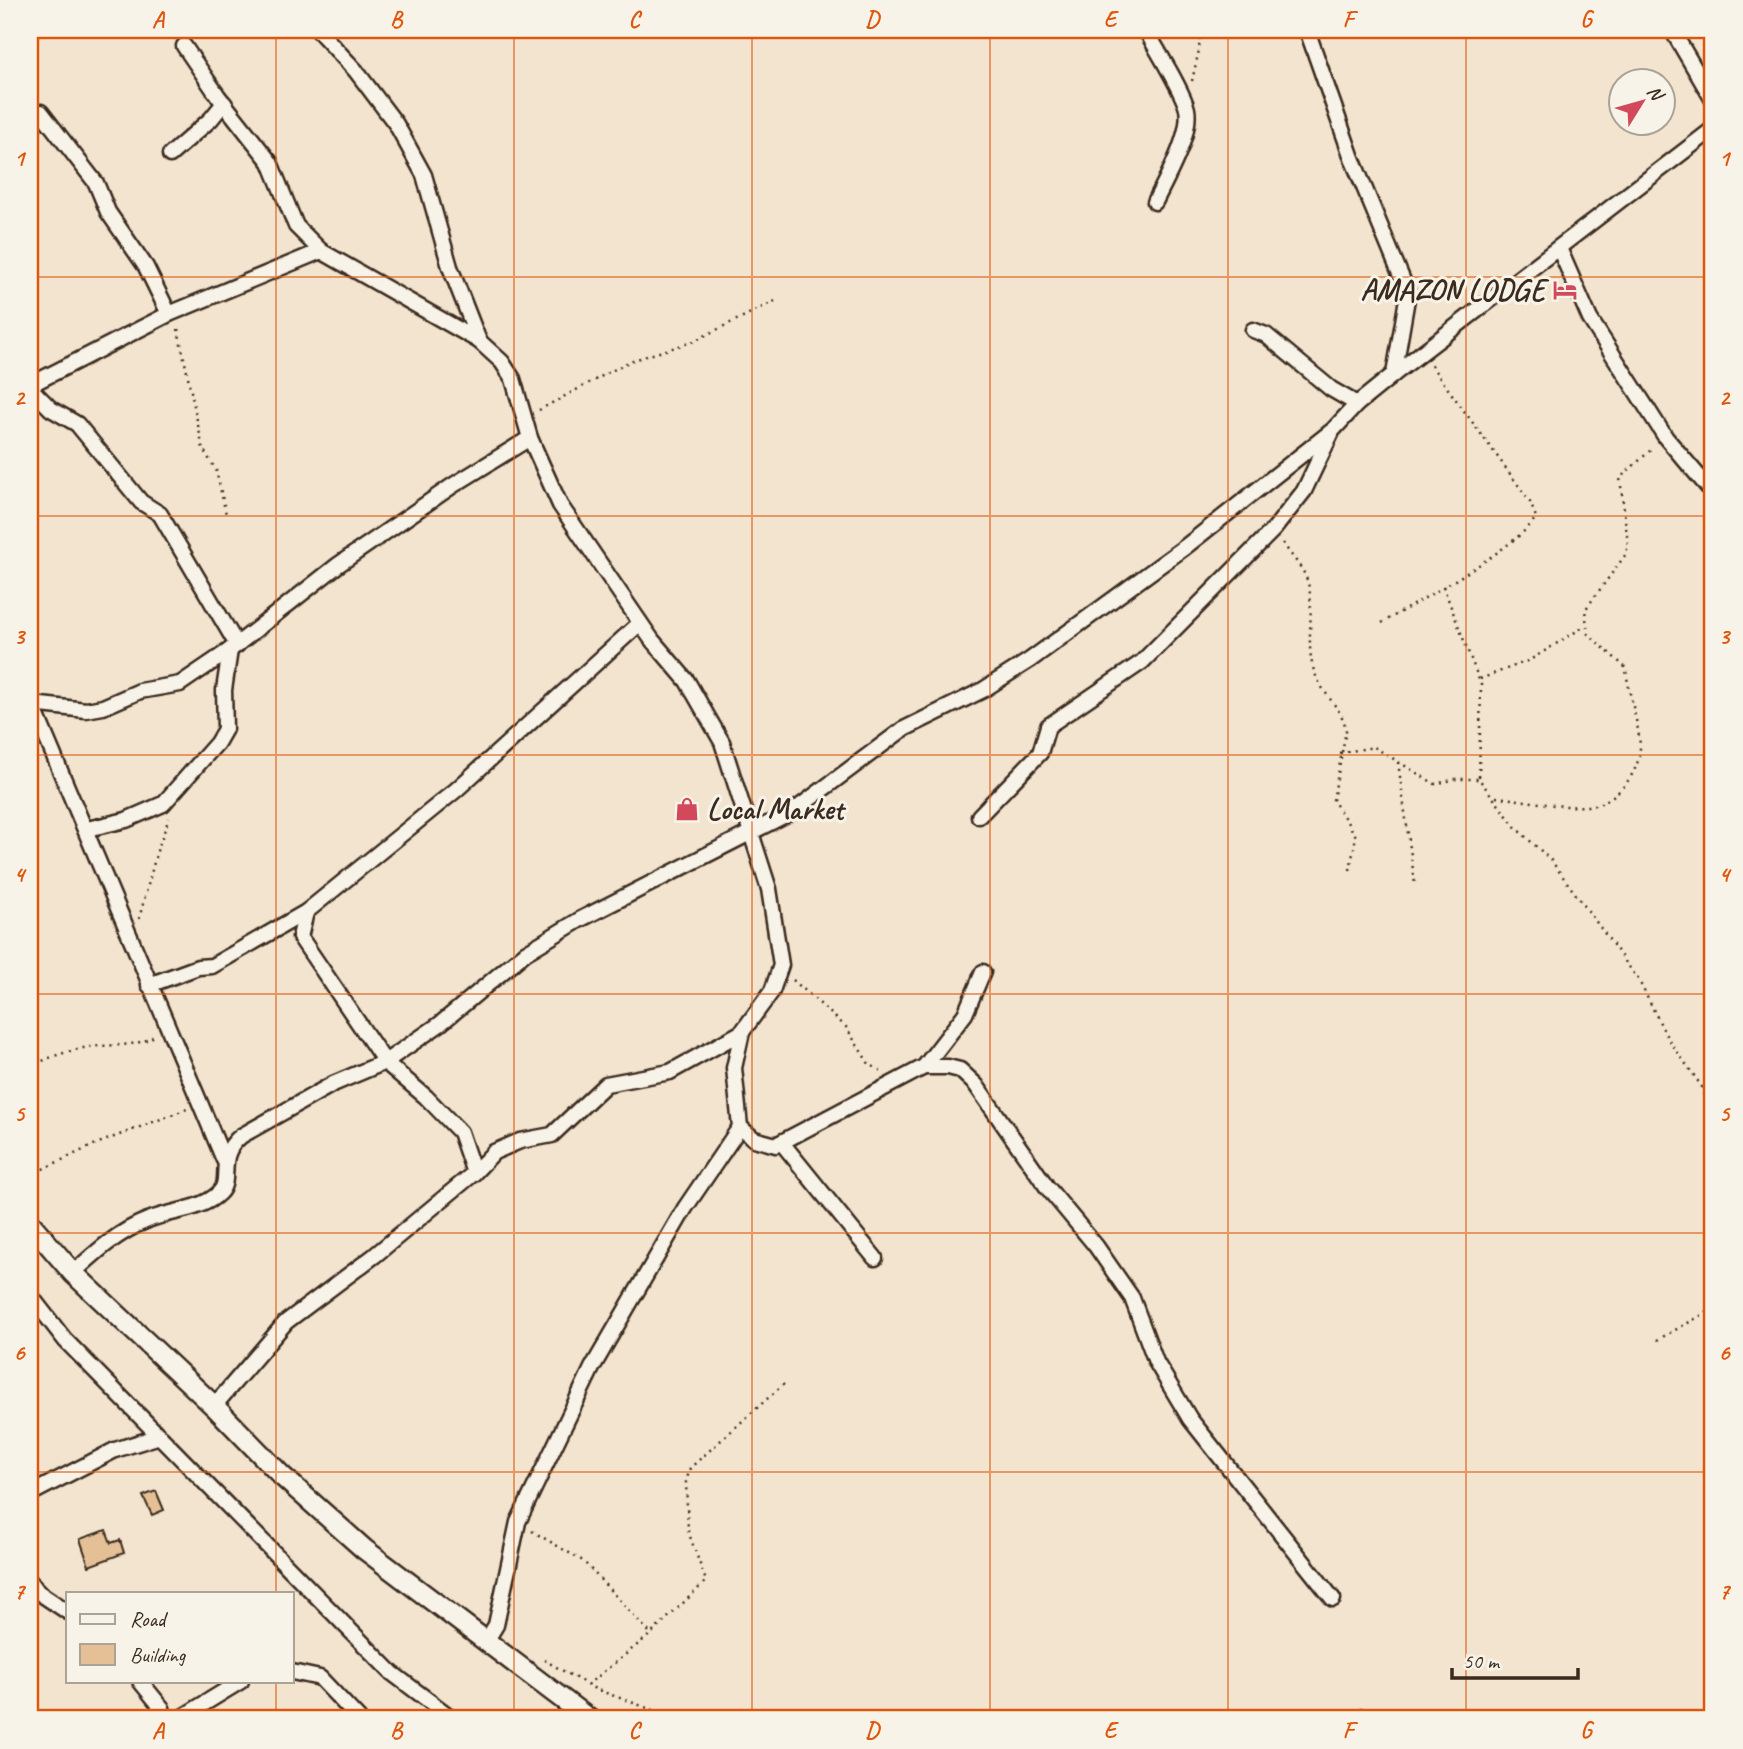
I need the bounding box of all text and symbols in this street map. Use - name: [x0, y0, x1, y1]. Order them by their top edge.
- text: A: [152, 5, 166, 34]
- text: B: [390, 5, 404, 34]
- text: C: [629, 5, 643, 34]
- text: D: [865, 5, 881, 34]
- text: E: [1104, 5, 1120, 34]
- text: F: [1343, 5, 1359, 34]
- text: G: [1580, 5, 1595, 34]
- north arrow: [1606, 66, 1676, 136]
- text: N: [1642, 80, 1670, 107]
- text: 1: [14, 144, 27, 173]
- text: 1: [1719, 144, 1732, 173]
- place label: AMAZON LODGE: [1360, 271, 1550, 309]
- hotel icon: AMAZON LODGE: [1551, 276, 1579, 304]
- text: 2: [14, 383, 27, 412]
- text: 2: [1719, 383, 1732, 412]
- text: 3: [14, 622, 27, 651]
- text: 3: [1719, 622, 1732, 651]
- place label: Local Market: [707, 790, 846, 828]
- shop icon: Local Market: [673, 795, 701, 823]
- text: 4: [14, 860, 27, 889]
- text: 4: [1719, 860, 1732, 889]
- text: 5: [14, 1099, 26, 1128]
- text: 5: [1719, 1099, 1731, 1128]
- text: 6: [14, 1338, 27, 1367]
- text: 6: [1719, 1338, 1732, 1367]
- text: 7: [14, 1577, 27, 1606]
- text: 7: [1719, 1577, 1732, 1606]
- legend: [66, 1592, 294, 1682]
- text: Road: [130, 1606, 169, 1632]
- scale bar: [1452, 1637, 1578, 1681]
- text: Building: [130, 1642, 187, 1668]
- text: 50 m: [1463, 1648, 1501, 1674]
- text: A: [152, 1716, 166, 1745]
- text: B: [390, 1716, 404, 1745]
- text: C: [629, 1716, 643, 1745]
- text: D: [865, 1716, 881, 1745]
- text: E: [1104, 1716, 1120, 1745]
- text: F: [1343, 1716, 1359, 1745]
- text: G: [1580, 1716, 1595, 1745]

